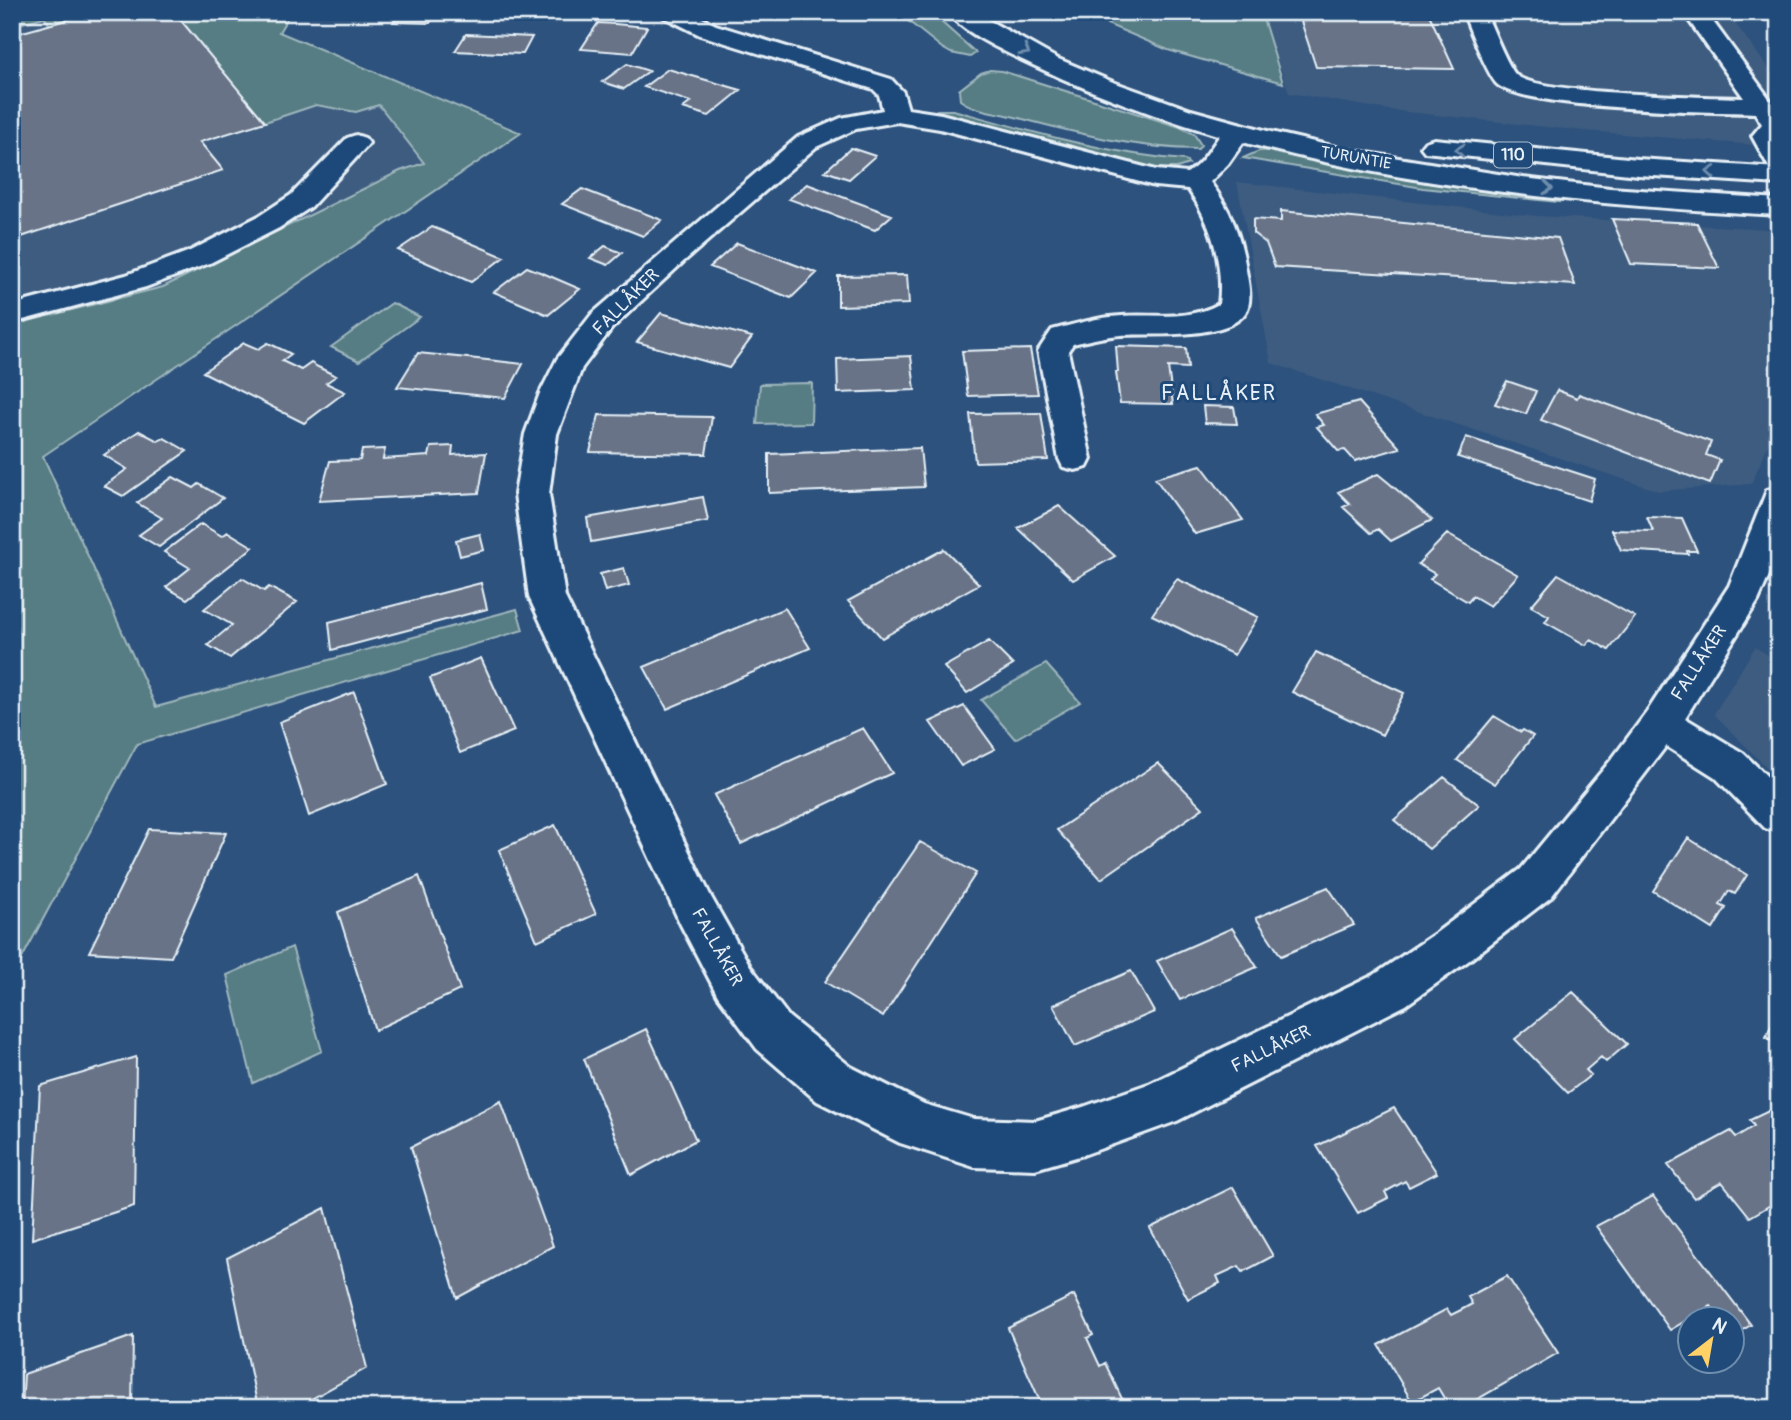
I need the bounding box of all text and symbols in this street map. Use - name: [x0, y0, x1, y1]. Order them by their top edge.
- one-way arrow: [1017, 43, 1030, 56]
- street label: TURUNTIE: [1319, 142, 1393, 174]
- road number: 110: [1494, 142, 1532, 168]
- one-way arrow: [1454, 143, 1465, 158]
- one-way arrow: [1705, 165, 1716, 180]
- one-way arrow: [1542, 180, 1554, 195]
- street label: FALLÅKER: [587, 263, 664, 340]
- district label: FALLÅKER: [1161, 379, 1277, 407]
- street label: FALLÅKER: [1665, 620, 1732, 705]
- street label: FALLÅKER: [686, 904, 749, 990]
- street label: FALLÅKER: [1227, 1019, 1314, 1078]
- north arrow: [1676, 1304, 1746, 1374]
- text: N: [1708, 1313, 1731, 1340]

